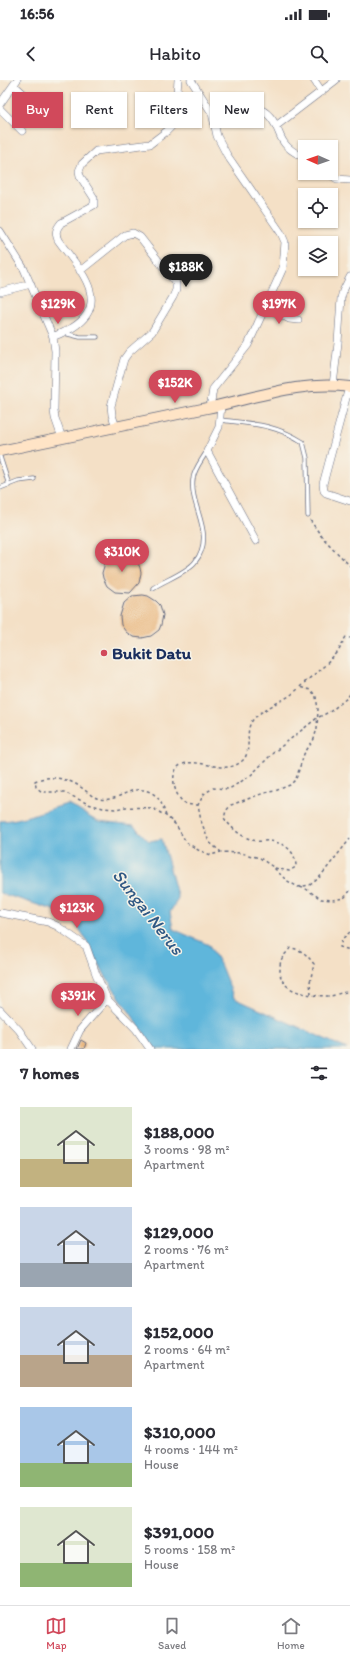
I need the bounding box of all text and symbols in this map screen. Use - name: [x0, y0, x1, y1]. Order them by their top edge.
- text: 16:56: [20, 5, 54, 23]
- icon: back: [20, 43, 42, 65]
- text: Habito: [149, 43, 201, 65]
- icon: search: [308, 43, 330, 65]
- chip: Buy: [12, 92, 63, 128]
- chip: Rent: [71, 92, 127, 128]
- chip: Filters: [135, 92, 202, 128]
- chip: New: [210, 92, 264, 128]
- north arrow: [298, 140, 338, 180]
- map controls: [298, 140, 338, 276]
- button: locate: [298, 188, 338, 228]
- button: layers: [298, 236, 338, 276]
- pin: $188K: [158, 254, 214, 288]
- text: $188K: [168, 259, 204, 274]
- pin: $129K: [30, 291, 86, 325]
- pin: $197K: [251, 291, 307, 325]
- text: $129K: [41, 296, 75, 311]
- text: $197K: [262, 296, 296, 311]
- pin: $152K: [147, 370, 203, 404]
- text: $152K: [158, 375, 192, 390]
- pin: $310K: [94, 539, 150, 573]
- text: $310K: [104, 544, 140, 559]
- place label: Bukit Datu: [112, 643, 192, 663]
- marker: Bukit Datu: [99, 648, 109, 658]
- water label: Sungai Nerus: [108, 865, 189, 960]
- pin: $123K: [49, 895, 105, 929]
- text: $123K: [60, 900, 94, 915]
- pin: $391K: [50, 983, 106, 1017]
- text: $391K: [61, 988, 95, 1003]
- icon: filters: [308, 1062, 330, 1084]
- text: 7 homes: [20, 1063, 80, 1083]
- text: $188,000: [144, 1122, 215, 1142]
- icon: home: [52, 1123, 100, 1171]
- text: 3 rooms · 98 m²: [144, 1142, 230, 1157]
- text: Apartment: [144, 1157, 205, 1172]
- text: $129,000: [144, 1222, 214, 1242]
- icon: home: [52, 1223, 100, 1271]
- text: 2 rooms · 76 m²: [144, 1242, 229, 1257]
- text: Apartment: [144, 1257, 205, 1272]
- text: $152,000: [144, 1322, 214, 1342]
- icon: home: [52, 1323, 100, 1371]
- text: 2 rooms · 64 m²: [144, 1342, 230, 1357]
- text: Apartment: [144, 1357, 205, 1372]
- text: $310,000: [144, 1422, 216, 1442]
- icon: home: [52, 1423, 100, 1471]
- text: 4 rooms · 144 m²: [144, 1442, 238, 1457]
- text: House: [144, 1457, 179, 1472]
- text: $391,000: [144, 1522, 214, 1542]
- icon: home: [52, 1523, 100, 1571]
- text: 5 rooms · 158 m²: [144, 1542, 235, 1557]
- text: House: [144, 1557, 179, 1572]
- tab: Map: [45, 1615, 67, 1652]
- tab: Saved: [158, 1615, 186, 1652]
- tab: Home: [277, 1615, 305, 1652]

